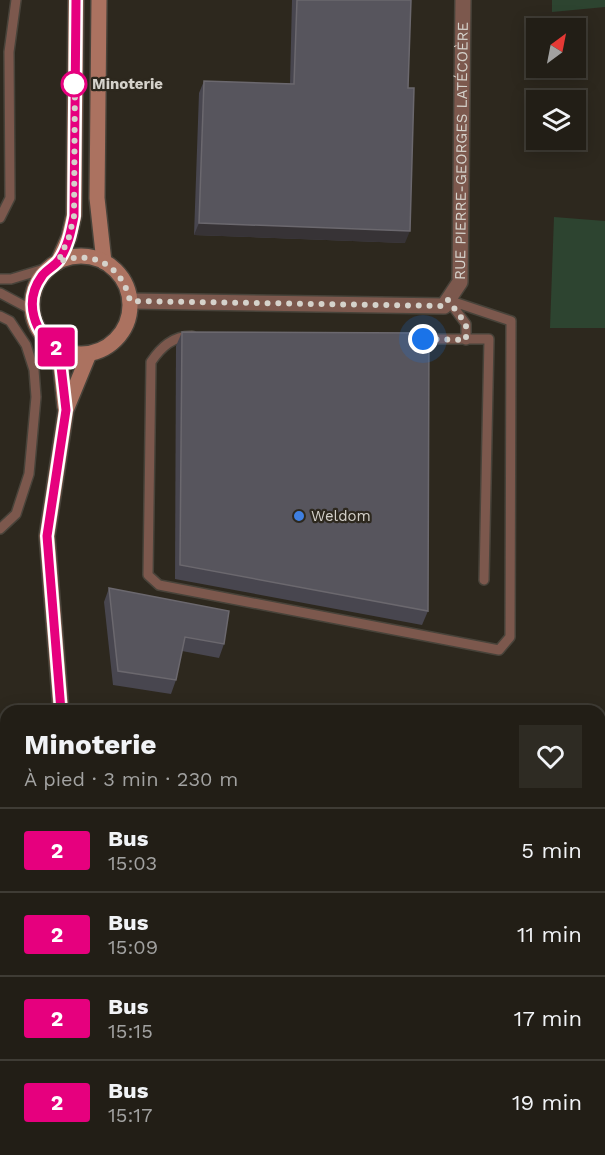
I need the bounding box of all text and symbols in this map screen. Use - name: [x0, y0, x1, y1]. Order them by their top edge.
- north arrow: [526, 18, 586, 78]
- map controls: [526, 18, 586, 150]
- street label: RUE PIERRE-GEORGES LATÉCOÈRE: [451, 22, 472, 280]
- marker: Minoterie: [61, 71, 87, 97]
- place label: Minoterie: [92, 75, 163, 93]
- button: layers: [526, 90, 586, 150]
- your location: [408, 324, 438, 354]
- line badge: 2: [36, 328, 76, 366]
- text: 2: [50, 335, 62, 360]
- place label: Weldom: [311, 507, 371, 525]
- marker: Weldom: [292, 509, 306, 523]
- button: heart: [519, 725, 582, 788]
- text: Minoterie: [24, 728, 157, 761]
- text: À pied · 3 min · 230 m: [24, 767, 238, 791]
- text: Bus: [108, 826, 148, 851]
- text: 2: [51, 838, 63, 863]
- text: 5 min: [521, 838, 582, 863]
- text: 15:03: [108, 851, 157, 875]
- text: Bus: [108, 910, 148, 935]
- text: 2: [51, 922, 63, 947]
- text: 11 min: [517, 922, 582, 947]
- text: 15:09: [108, 935, 158, 959]
- text: Bus: [108, 994, 148, 1019]
- text: 2: [51, 1006, 63, 1031]
- text: 17 min: [514, 1006, 582, 1031]
- text: 15:15: [108, 1019, 153, 1043]
- text: Bus: [108, 1078, 148, 1103]
- text: 2: [51, 1090, 63, 1115]
- text: 19 min: [512, 1090, 582, 1115]
- text: 15:17: [108, 1103, 152, 1127]

